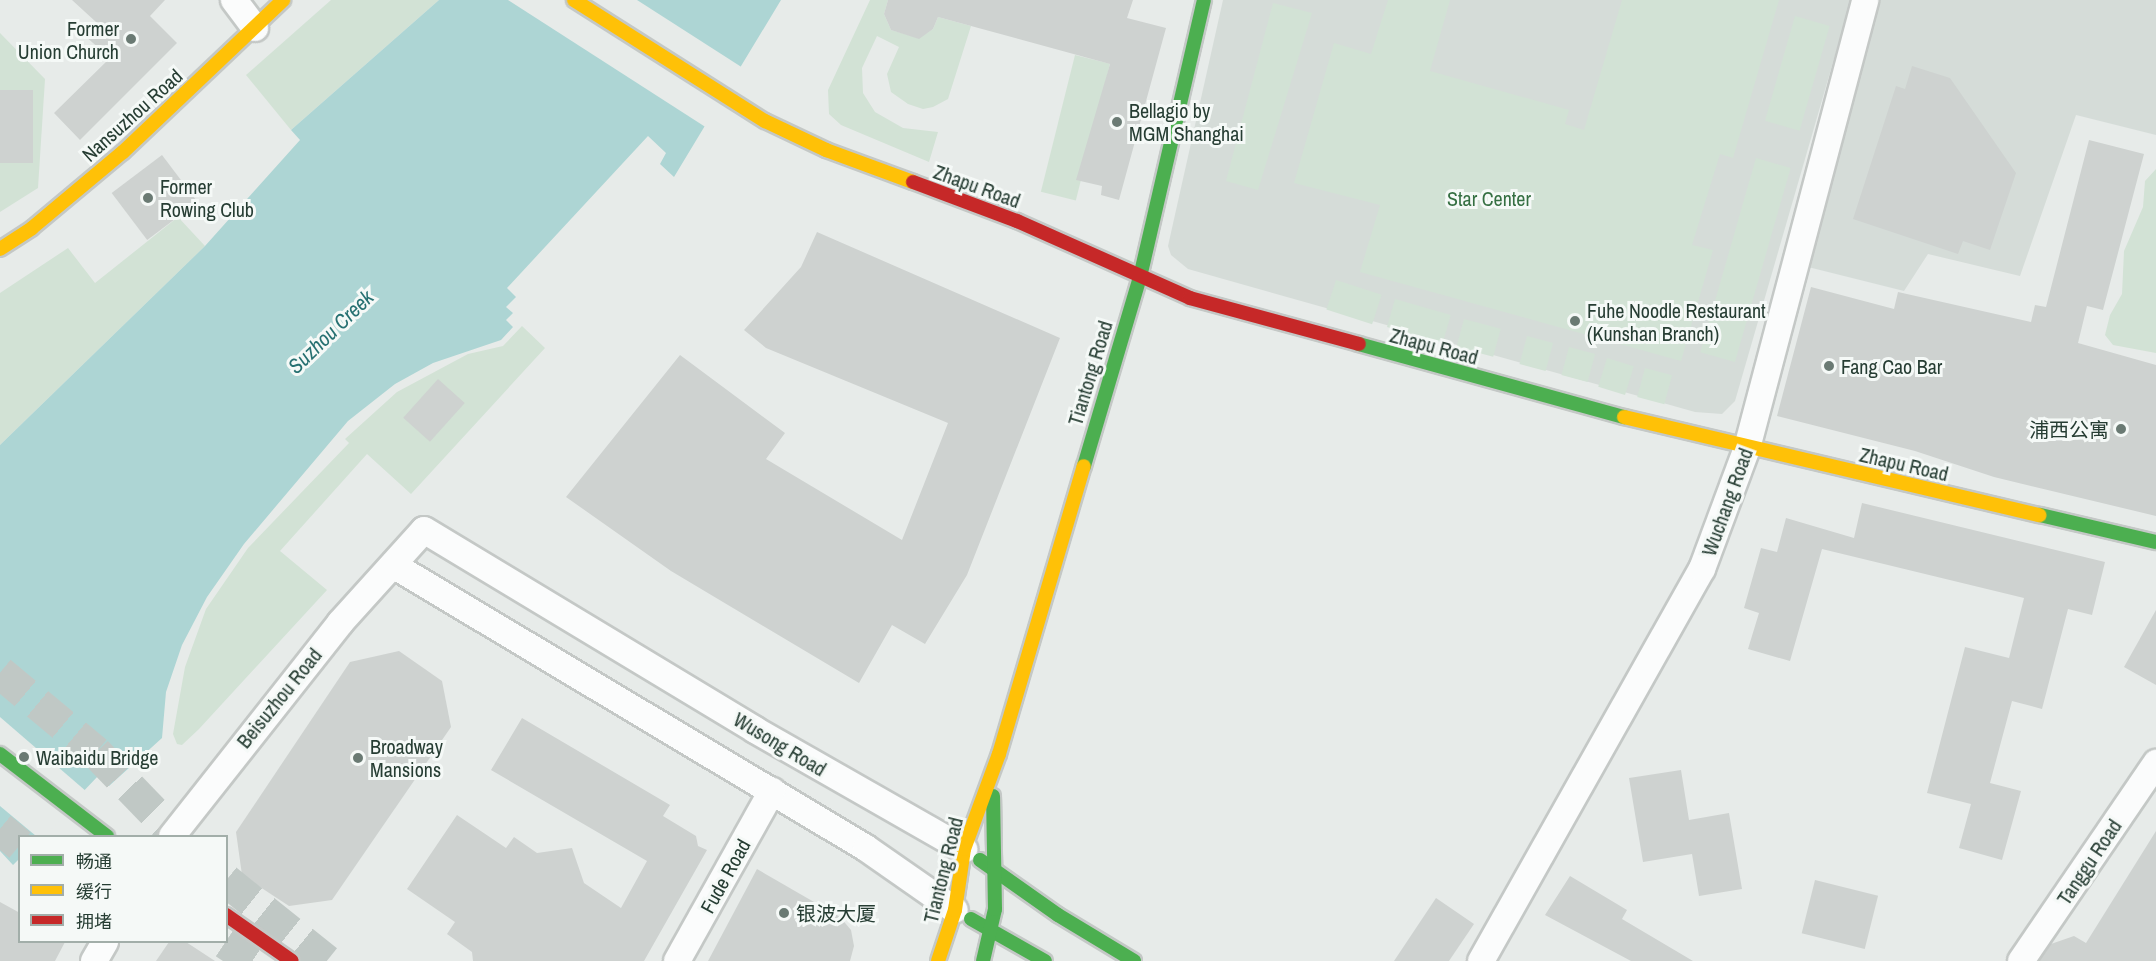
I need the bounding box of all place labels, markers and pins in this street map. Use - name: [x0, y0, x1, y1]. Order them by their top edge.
- place label: Former Union Church: [18, 16, 119, 63]
- marker: Former Union Church: [124, 32, 138, 46]
- place label: Bellagio by MGM Shanghai: [1129, 98, 1244, 145]
- marker: Bellagio by MGM Shanghai: [1110, 115, 1124, 129]
- place label: Former Rowing Club: [160, 174, 254, 221]
- marker: Former Rowing Club: [141, 191, 155, 205]
- place label: Fuhe Noodle Restaurant (Kunshan Branch): [1587, 298, 1766, 345]
- marker: Fuhe Noodle Restaurant (Kunshan Branch): [1568, 314, 1582, 328]
- place label: Fang Cao Bar: [1841, 354, 1942, 378]
- marker: Fang Cao Bar: [1822, 359, 1836, 373]
- place label: 浦西公寓: [2029, 417, 2109, 441]
- marker: 浦西公寓: [2114, 422, 2128, 436]
- place label: Broadway Mansions: [370, 734, 443, 781]
- place label: Waibaidu Bridge: [36, 745, 158, 769]
- marker: Waibaidu Bridge: [17, 750, 31, 764]
- marker: Broadway Mansions: [351, 751, 365, 765]
- place label: 银波大厦: [796, 901, 876, 925]
- marker: 银波大厦: [777, 906, 791, 920]

